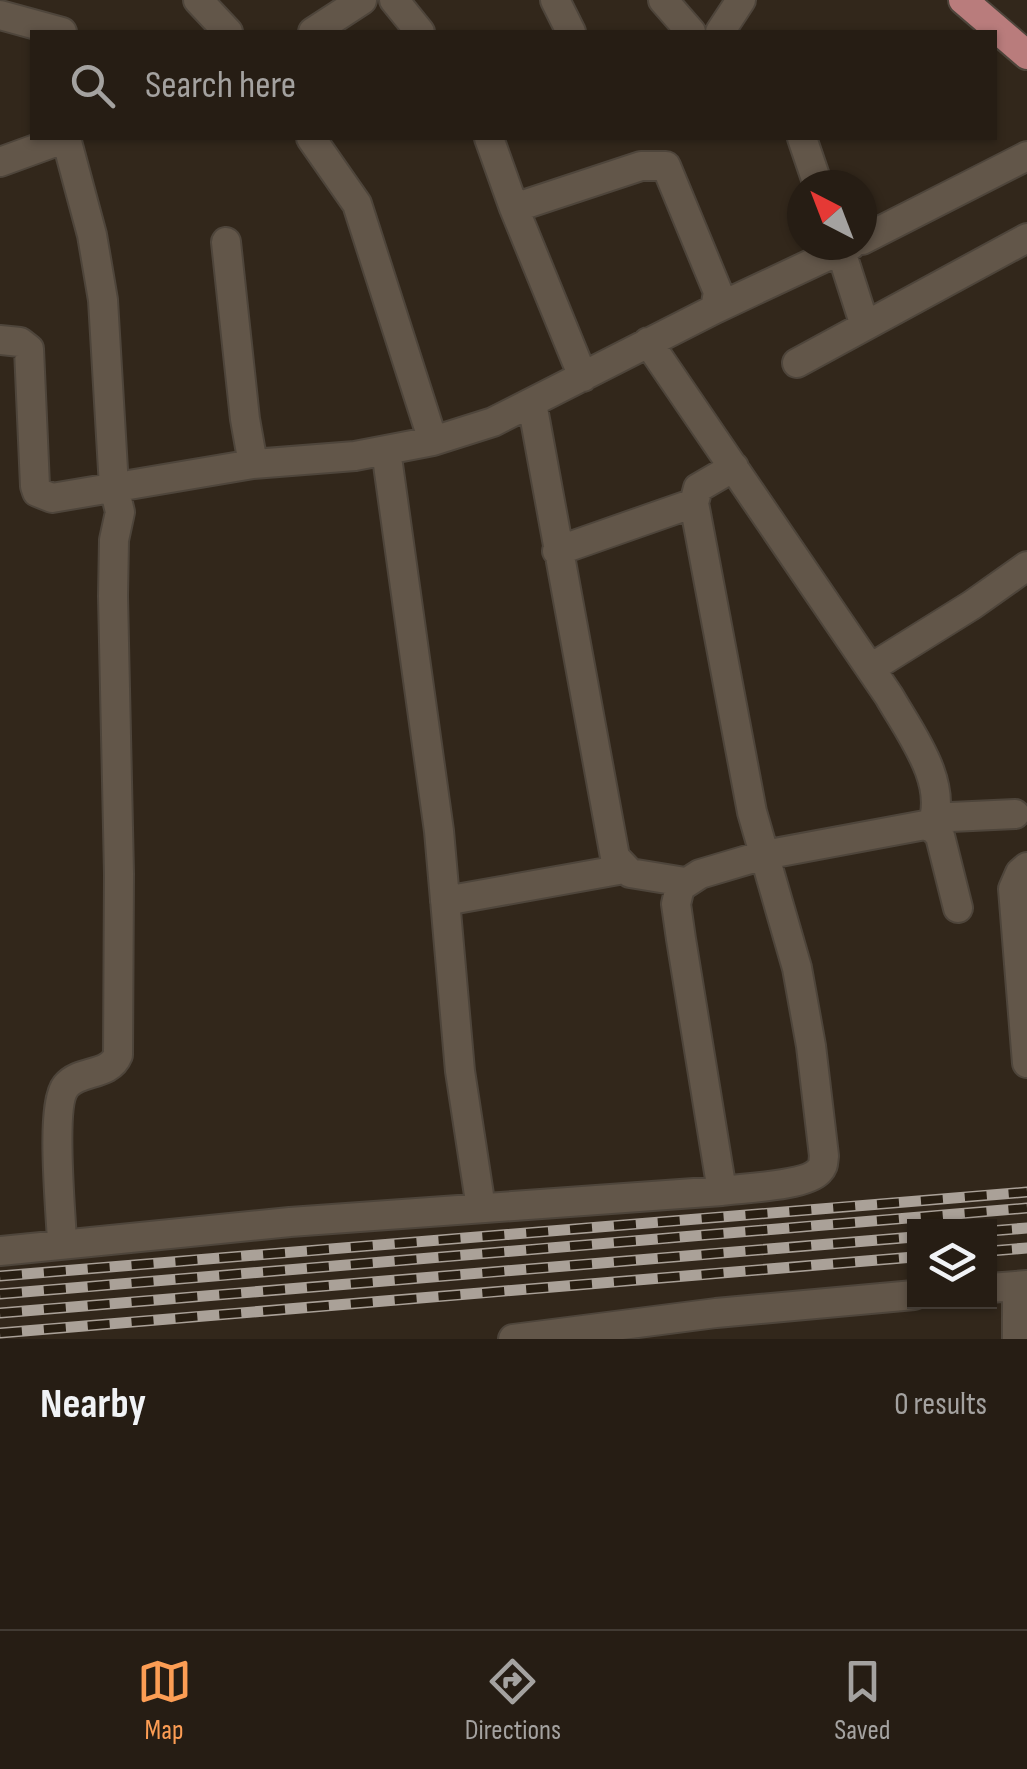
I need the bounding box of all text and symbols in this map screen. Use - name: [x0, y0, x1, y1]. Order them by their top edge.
- search box: [30, 30, 997, 140]
- icon: search: [65, 58, 120, 113]
- text: Search here: [145, 63, 296, 108]
- north arrow: [787, 170, 877, 260]
- map controls: [907, 1219, 997, 1309]
- button: layers: [907, 1219, 997, 1309]
- text: Nearby: [40, 1379, 146, 1430]
- text: 0 results: [894, 1385, 987, 1424]
- tab: Map: [137, 1654, 192, 1747]
- tab: Directions: [465, 1654, 561, 1747]
- tab: Saved: [834, 1654, 890, 1747]

